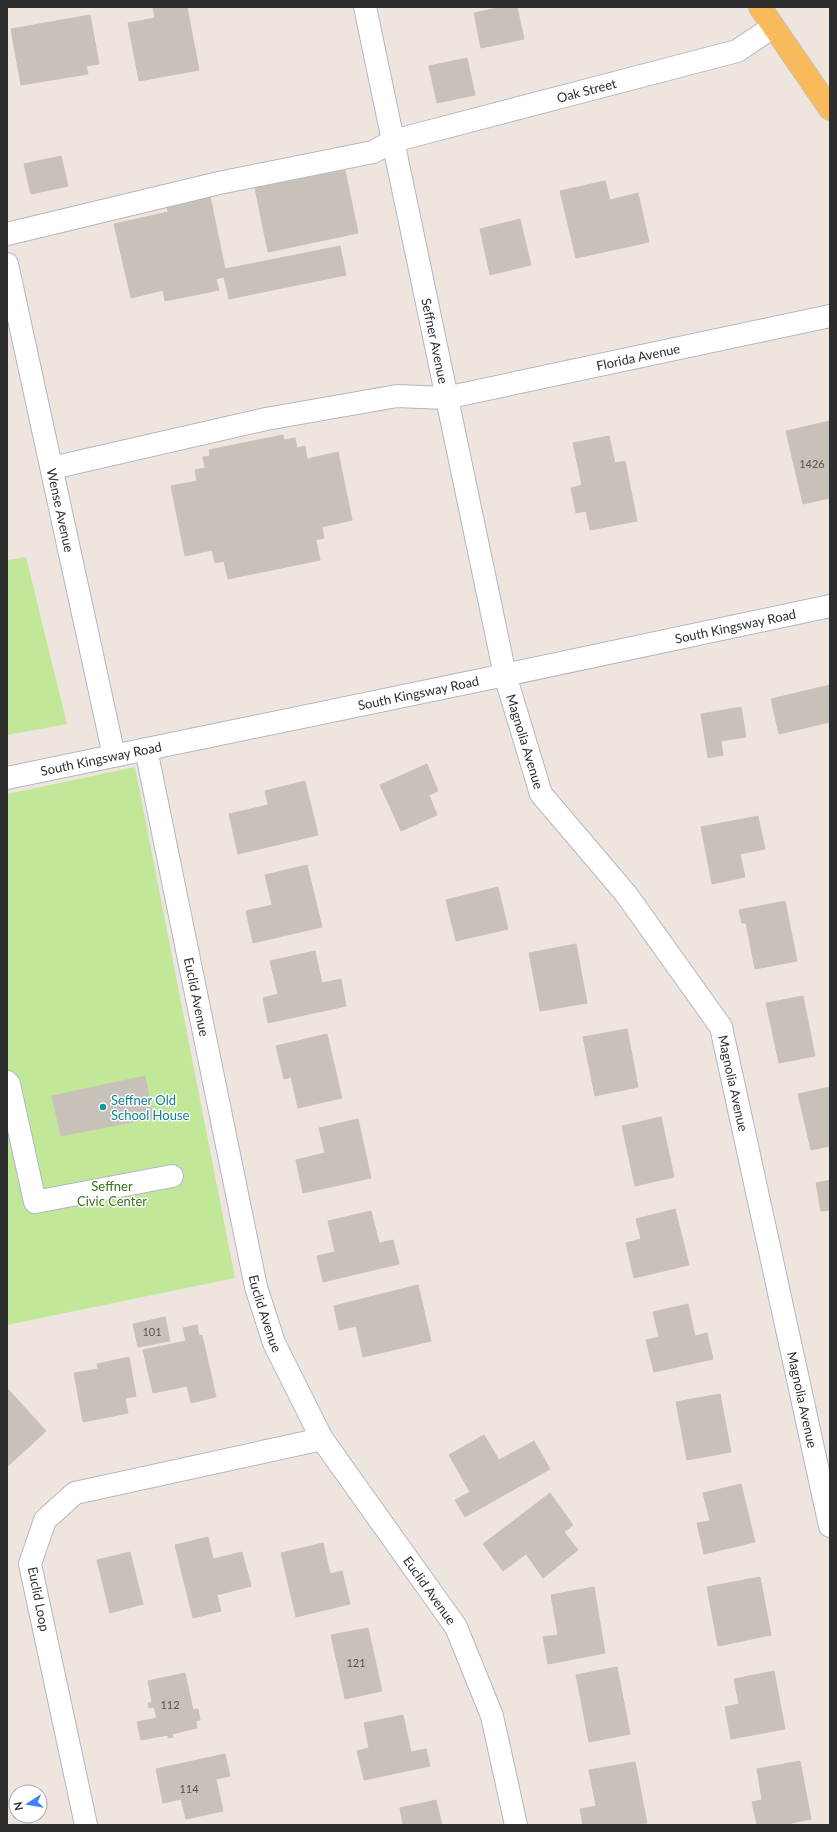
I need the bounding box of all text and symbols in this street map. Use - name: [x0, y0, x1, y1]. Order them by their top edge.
- street label: Oak Street: [555, 75, 618, 106]
- street label: Seffner Avenue: [418, 296, 452, 385]
- street label: Florida Avenue: [595, 340, 682, 374]
- house number: 1426: [799, 457, 825, 470]
- street label: Wense Avenue: [44, 467, 77, 554]
- street label: South Kingsway Road: [673, 605, 797, 647]
- street label: South Kingsway Road: [356, 673, 480, 713]
- street label: Magnolia Avenue: [503, 692, 547, 791]
- street label: South Kingsway Road: [39, 738, 163, 779]
- street label: Euclid Avenue: [181, 956, 213, 1038]
- street label: Magnolia Avenue: [715, 1033, 752, 1133]
- place label: Seffner Old School House: [111, 1092, 190, 1123]
- marker: Seffner Old School House: [98, 1102, 108, 1112]
- park label: Seffner Civic Center: [77, 1178, 147, 1209]
- street label: Euclid Avenue: [246, 1273, 285, 1355]
- house number: 101: [142, 1325, 162, 1338]
- street label: Magnolia Avenue: [784, 1350, 821, 1450]
- street label: Euclid Avenue: [400, 1553, 460, 1628]
- street label: Euclid Loop: [25, 1565, 53, 1633]
- house number: 121: [346, 1656, 366, 1669]
- house number: 112: [160, 1698, 180, 1711]
- house number: 114: [179, 1782, 199, 1795]
- north arrow: [8, 1784, 48, 1824]
- text: N: [10, 1801, 25, 1812]

